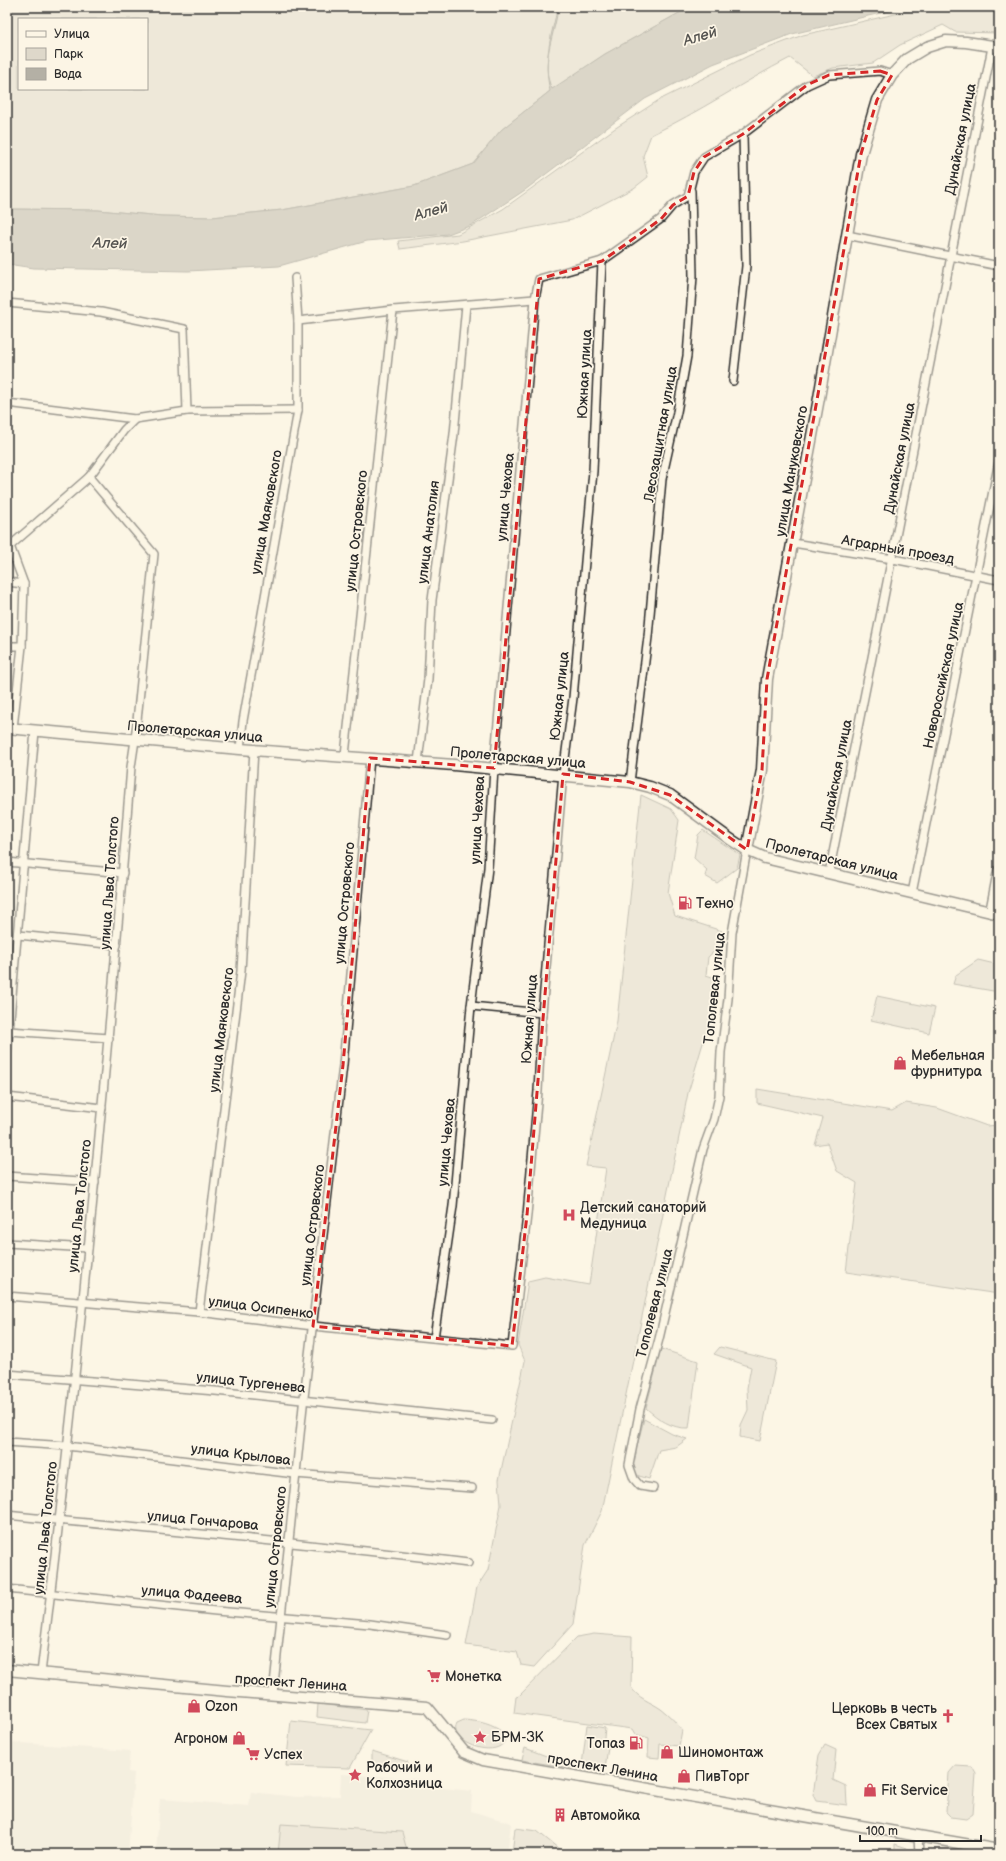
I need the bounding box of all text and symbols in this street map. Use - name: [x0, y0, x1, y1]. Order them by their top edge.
- legend: [18, 18, 148, 90]
- water label: Алей: [680, 22, 720, 51]
- text: Улица: [54, 27, 90, 42]
- text: Парк: [54, 47, 84, 62]
- text: Вода: [54, 67, 82, 82]
- street label: Дунайская улица: [941, 81, 980, 196]
- water label: Алей: [411, 197, 451, 226]
- water label: Алей: [91, 233, 128, 254]
- street label: Южная улица: [574, 328, 595, 419]
- street label: Лесозащитная улица: [640, 364, 681, 505]
- street label: Дунайская улица: [880, 400, 919, 515]
- street label: улица Мануковского: [772, 404, 811, 538]
- street label: улица Маяковского: [247, 449, 286, 576]
- street label: улица Чехова: [493, 451, 518, 542]
- street label: улица Островского: [342, 469, 371, 593]
- street label: улица Анатолия: [414, 479, 443, 585]
- street label: Аграрный проезд: [839, 531, 956, 568]
- street label: Новороссийская улица: [920, 599, 968, 750]
- street label: Южная улица: [546, 650, 573, 742]
- street label: Пролетарская улица: [126, 717, 264, 746]
- street label: Дунайская улица: [817, 717, 856, 832]
- street label: Пролетарская улица: [449, 743, 587, 772]
- street label: улица Чехова: [467, 775, 488, 865]
- street label: улица Льва Толстого: [96, 816, 123, 950]
- street label: Пролетарская улица: [764, 835, 901, 884]
- street label: улица Островского: [331, 841, 358, 965]
- fuel station icon: Техно: [677, 895, 693, 911]
- place label: Техно: [696, 895, 734, 912]
- street label: Тополевая улица: [700, 931, 729, 1045]
- street label: улица Маяковского: [205, 967, 238, 1094]
- street label: Южная улица: [518, 973, 541, 1065]
- place label: Мебельная фурнитура: [911, 1047, 985, 1080]
- shop icon: Мебельная фурнитура: [892, 1055, 908, 1071]
- street label: улица Чехова: [434, 1096, 459, 1187]
- street label: улица Льва Толстого: [64, 1139, 95, 1273]
- street label: улица Островского: [297, 1163, 328, 1287]
- place label: Детский санаторий Медуница: [580, 1199, 706, 1232]
- hospital icon: Детский санаторий Медуница: [561, 1207, 577, 1223]
- street label: Тополевая улица: [633, 1246, 676, 1360]
- street label: улица Осипенко: [207, 1293, 314, 1322]
- street label: улица Тургенева: [196, 1368, 307, 1397]
- street label: улица Крылова: [190, 1440, 292, 1469]
- street label: улица Льва Толстого: [30, 1461, 61, 1595]
- street label: улица Островского: [261, 1485, 290, 1609]
- street label: улица Гончарова: [147, 1507, 260, 1534]
- street label: улица Фадеева: [141, 1582, 244, 1607]
- supermarket icon: Монетка: [426, 1668, 442, 1684]
- place label: Монетка: [445, 1668, 502, 1685]
- street label: проспект Ленина: [234, 1670, 348, 1695]
- shop icon: Ozon: [186, 1698, 202, 1714]
- place label: Ozon: [205, 1698, 238, 1715]
- place label: Церковь в честь Всех Святых: [832, 1700, 938, 1733]
- church icon: Церковь в честь Всех Святых: [940, 1708, 956, 1724]
- place icon: БРМ-ЗК: [472, 1729, 488, 1745]
- place label: БРМ-ЗК: [491, 1729, 545, 1746]
- place label: Агроном: [173, 1730, 228, 1747]
- shop icon: Агроном: [231, 1730, 247, 1746]
- place label: Топаз: [586, 1735, 625, 1752]
- fuel station icon: Топаз: [628, 1735, 644, 1751]
- shop icon: Шиномонтаж: [659, 1744, 675, 1760]
- place label: Шиномонтаж: [678, 1744, 764, 1761]
- supermarket icon: Успех: [245, 1746, 261, 1762]
- place label: Успех: [264, 1746, 303, 1763]
- street label: проспект Ленина: [546, 1749, 660, 1786]
- place label: Рабочий и Колхозница: [366, 1759, 443, 1792]
- place icon: Рабочий и Колхозница: [347, 1767, 363, 1783]
- shop icon: ПивТорг: [676, 1768, 692, 1784]
- place label: ПивТорг: [695, 1768, 750, 1785]
- shop icon: Fit Service: [862, 1782, 878, 1798]
- place label: Fit Service: [881, 1782, 948, 1799]
- building icon: Автомойка: [552, 1807, 568, 1823]
- place label: Автомойка: [570, 1807, 641, 1824]
- scale bar: [860, 1817, 981, 1843]
- text: 100 m: [866, 1824, 898, 1839]

